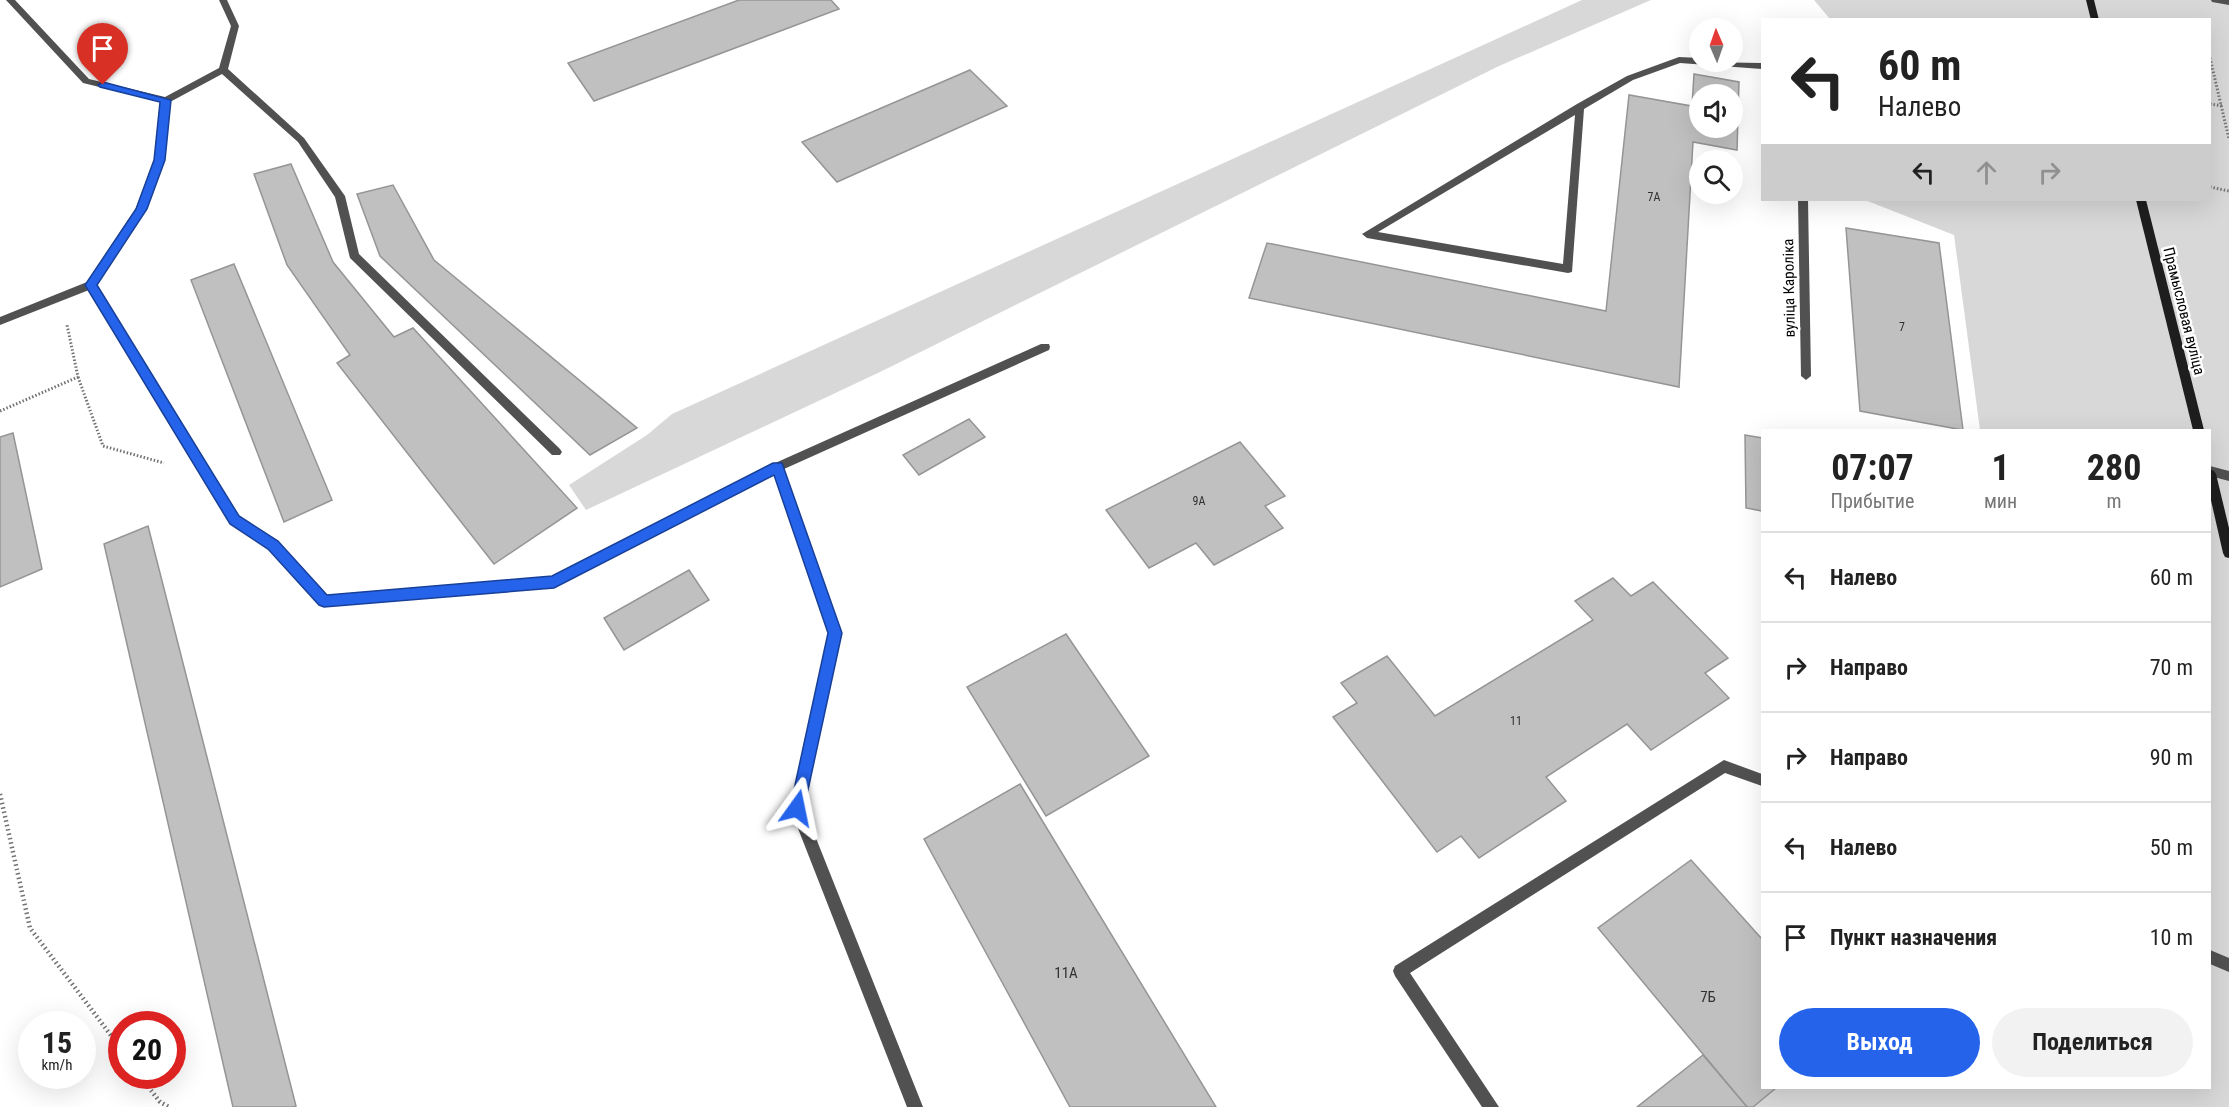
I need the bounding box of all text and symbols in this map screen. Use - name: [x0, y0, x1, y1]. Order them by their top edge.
- north arrow: [1689, 18, 1743, 72]
- map controls: [1689, 18, 1743, 204]
- pin: [77, 23, 128, 85]
- icon: arrive: [86, 32, 119, 65]
- text: 60 m: [1878, 41, 1961, 90]
- icon: left: [1779, 42, 1857, 120]
- button: sound: [1689, 84, 1743, 138]
- text: Налево: [1878, 91, 1961, 123]
- button: search: [1689, 150, 1743, 204]
- icon: left: [1907, 156, 1940, 189]
- icon: ahead: [1970, 156, 2003, 189]
- icon: right: [2033, 156, 2066, 189]
- house number: 7А: [1648, 190, 1661, 204]
- street label: вуліца Кароліка: [1779, 238, 1799, 338]
- street label: Прамысловая вуліца: [2159, 245, 2209, 377]
- house number: 7: [1899, 320, 1905, 334]
- text: 07:07: [1831, 447, 1914, 489]
- text: 1: [1991, 447, 2010, 489]
- text: 280: [2087, 447, 2141, 489]
- text: Прибытие: [1831, 489, 1914, 513]
- text: мин: [1984, 489, 2017, 513]
- text: m: [2107, 489, 2122, 513]
- house number: 9А: [1193, 494, 1206, 508]
- icon: left: [1779, 561, 1812, 594]
- text: Налево: [1830, 565, 1897, 590]
- text: 60 m: [2150, 565, 2193, 590]
- icon: right: [1779, 651, 1812, 684]
- text: Направо: [1830, 655, 1908, 680]
- text: 70 m: [2150, 655, 2193, 680]
- house number: 11: [1510, 714, 1522, 728]
- icon: right: [1779, 741, 1812, 774]
- text: Направо: [1830, 745, 1908, 770]
- text: 90 m: [2150, 745, 2193, 770]
- position arrow: [765, 776, 829, 840]
- icon: left: [1779, 831, 1812, 864]
- text: Налево: [1830, 835, 1897, 860]
- text: 50 m: [2150, 835, 2193, 860]
- icon: arrive: [1779, 921, 1812, 954]
- text: Пункт назначения: [1830, 925, 1997, 950]
- text: 10 m: [2150, 925, 2193, 950]
- house number: 11А: [1054, 964, 1078, 982]
- house number: 7Б: [1700, 988, 1716, 1006]
- button: Выход: [1779, 1008, 1980, 1077]
- button: Поделиться: [1992, 1008, 2193, 1077]
- speed limit sign: 20: [108, 1011, 186, 1089]
- text: 15: [42, 1025, 72, 1060]
- text: km/h: [42, 1056, 72, 1074]

